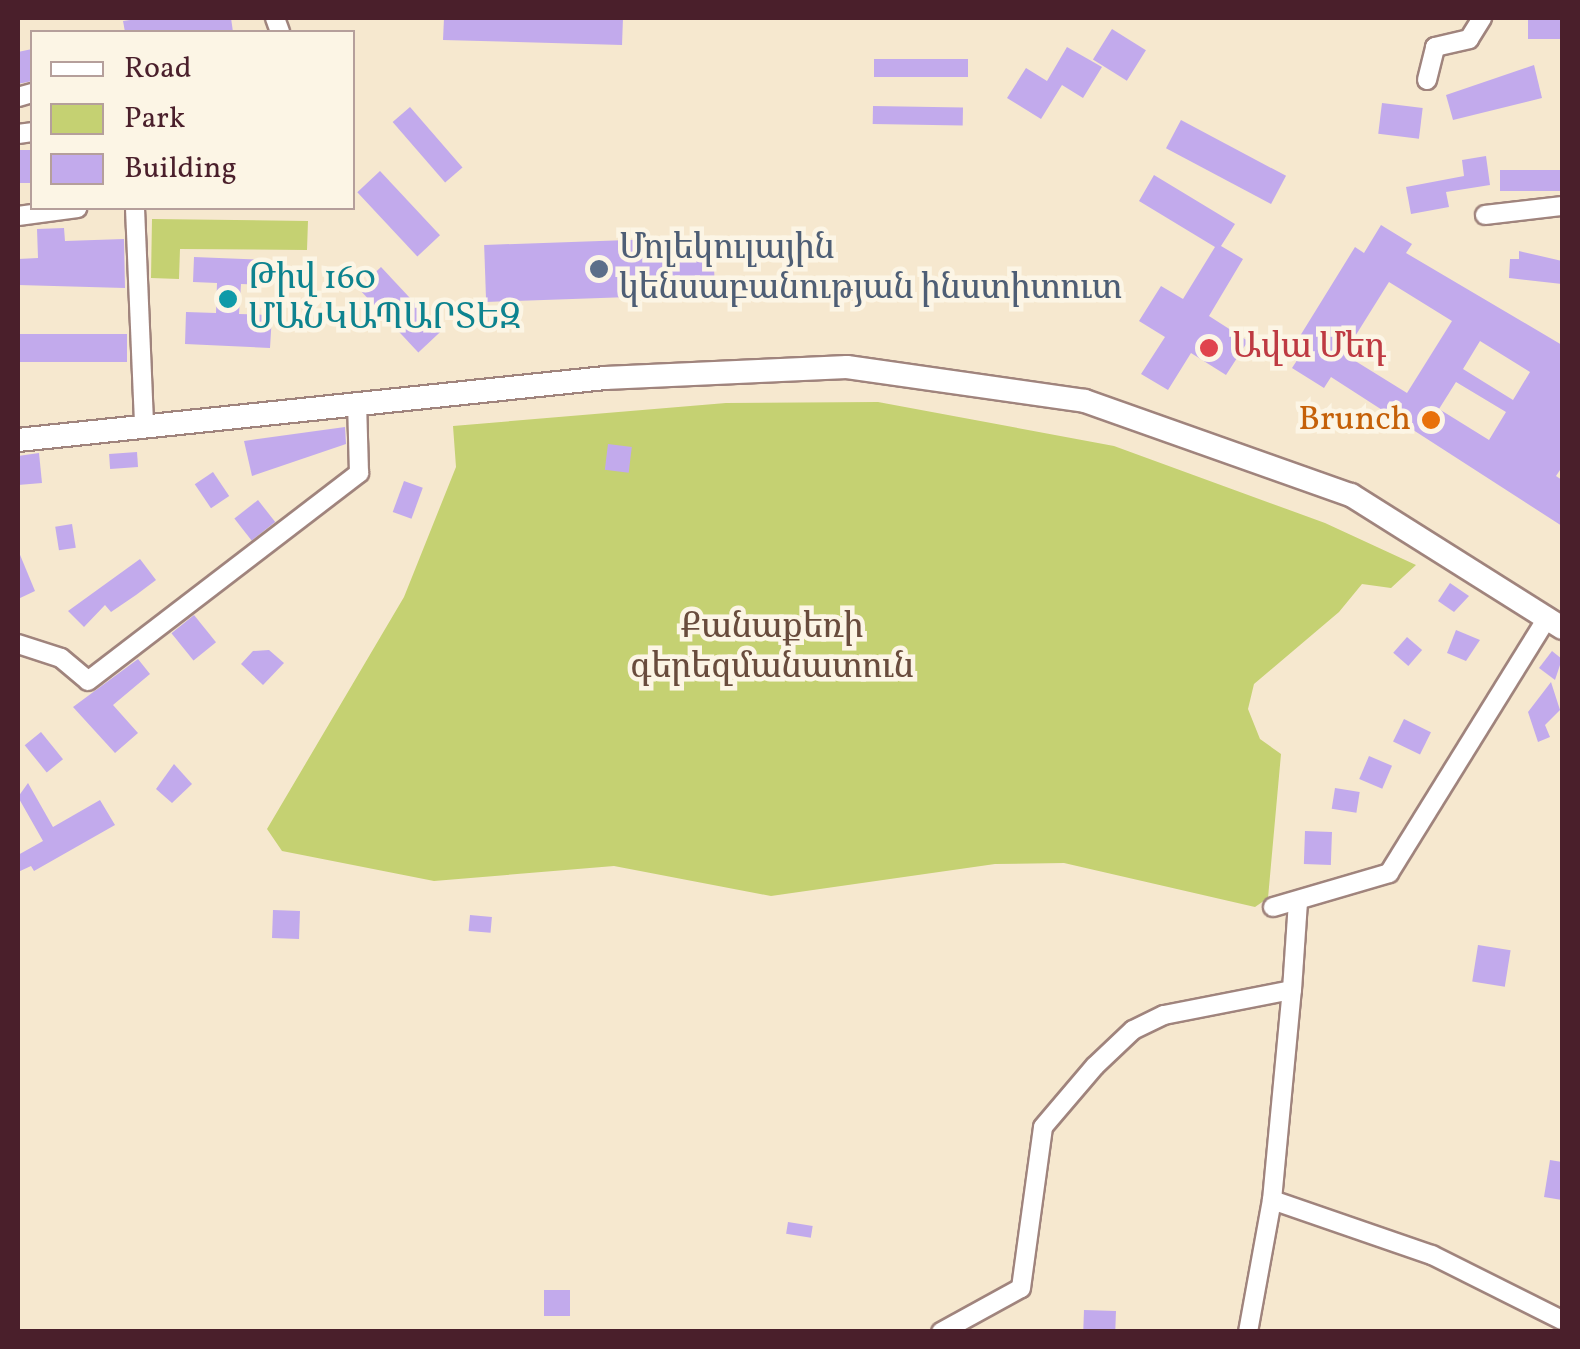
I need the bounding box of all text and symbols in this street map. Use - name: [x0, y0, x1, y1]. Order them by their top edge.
- legend: [30, 30, 355, 210]
- text: Road: [124, 48, 192, 90]
- text: Park: [124, 98, 185, 140]
- text: Building: [124, 148, 237, 190]
- place label: Մոլեկուլային կենսաբանության ինստիտուտ: [619, 228, 1122, 310]
- place label: Թիվ 160 ՄԱՆԿԱՊԱՐՏԵԶ: [248, 258, 521, 340]
- marker: Մոլեկուլային կենսաբանության ինստիտուտ: [588, 258, 610, 280]
- marker: Թիվ 160 ՄԱՆԿԱՊԱՐՏԵԶ: [217, 288, 239, 310]
- place label: Ավա Մեդ: [1232, 327, 1386, 369]
- marker: Ավա Մեդ: [1196, 335, 1222, 361]
- place label: Brunch: [1298, 399, 1411, 441]
- marker: Brunch: [1420, 409, 1442, 431]
- park label: Քանաքեռի գերեզմանատուն: [630, 607, 914, 689]

